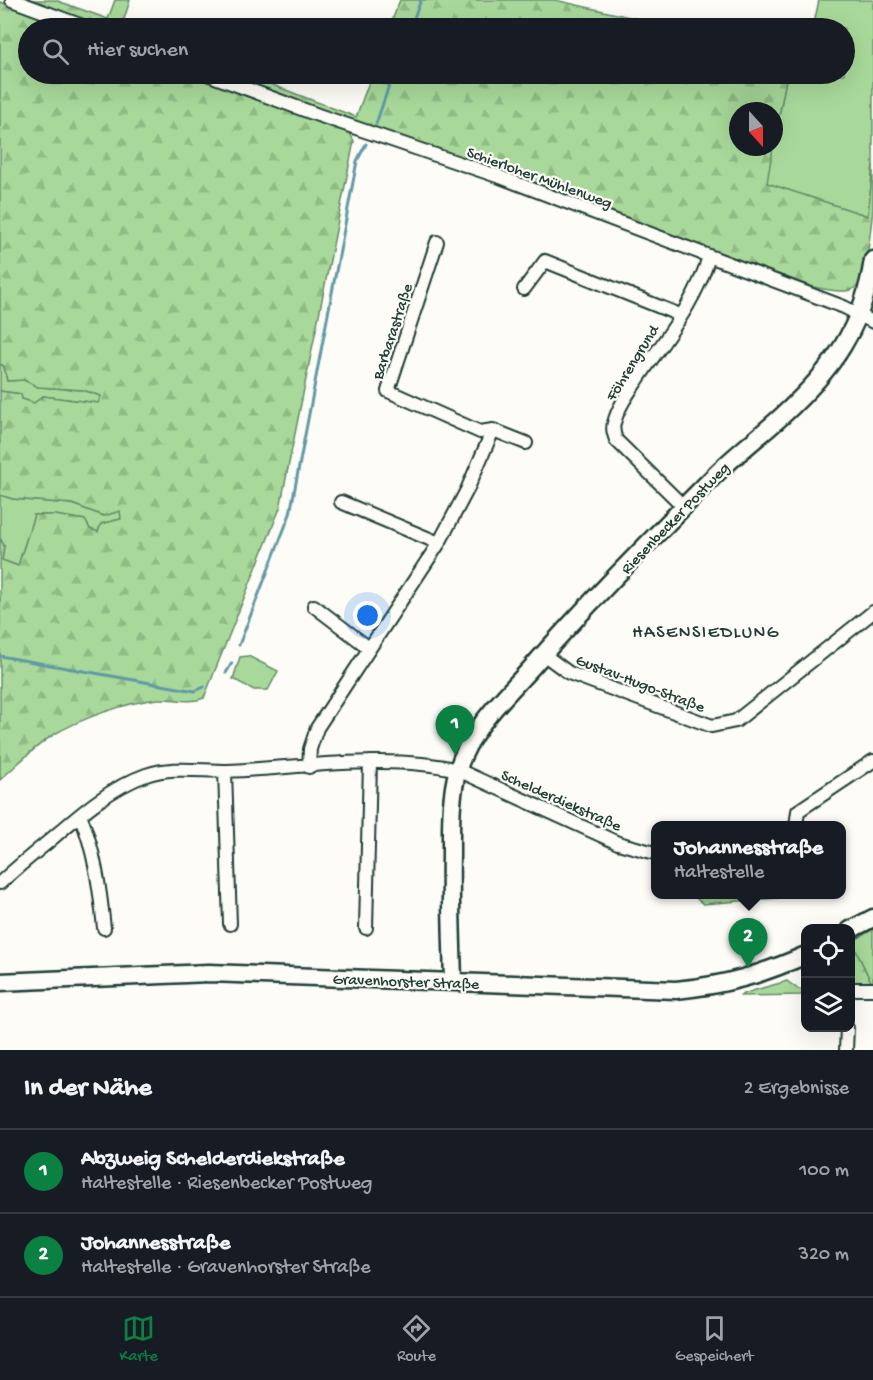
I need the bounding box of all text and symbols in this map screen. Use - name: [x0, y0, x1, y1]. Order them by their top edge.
- search box: [18, 18, 855, 84]
- icon: search: [39, 35, 72, 68]
- text: Hier suchen: [87, 38, 188, 64]
- north arrow: [729, 102, 783, 156]
- street label: Schierloher Mühlenweg: [464, 144, 614, 214]
- street label: Barbarastraße: [370, 281, 419, 383]
- street label: Föhrengrund: [603, 321, 666, 406]
- street label: Riesenbecker Postweg: [618, 460, 735, 579]
- your location: [353, 601, 382, 630]
- district label: HASENSIEDLUNG: [632, 623, 780, 644]
- street label: Gustav-Hugo-Straße: [573, 652, 708, 719]
- pin: 1: [436, 706, 474, 755]
- street label: Schelderdiekstraße: [497, 767, 624, 838]
- popup: [651, 821, 846, 899]
- text: Johannesstraße: [674, 836, 823, 862]
- text: Haltestelle: [674, 862, 764, 885]
- pin: 2: [728, 918, 768, 968]
- map controls: [801, 924, 855, 1032]
- button: locate: [801, 924, 855, 978]
- street label: Gravenhorster Straße: [332, 971, 480, 996]
- button: layers: [801, 978, 855, 1032]
- text: In der Nähe: [24, 1074, 152, 1105]
- text: 2 Ergebnisse: [744, 1078, 849, 1101]
- text: Abzweig Schelderdiekstraße: [81, 1147, 345, 1173]
- text: 1: [39, 1160, 48, 1183]
- text: 100 m: [799, 1160, 849, 1183]
- text: Haltestelle · Riesenbecker Postweg: [81, 1173, 372, 1196]
- text: Johannesstraße: [81, 1231, 230, 1257]
- text: 2: [39, 1244, 48, 1267]
- text: 320 m: [799, 1244, 849, 1267]
- text: Haltestelle · Gravenhorster Straße: [81, 1257, 371, 1280]
- tab: Karte: [120, 1312, 158, 1367]
- tab: Route: [397, 1312, 436, 1367]
- tab: Gespeichert: [675, 1312, 753, 1367]

